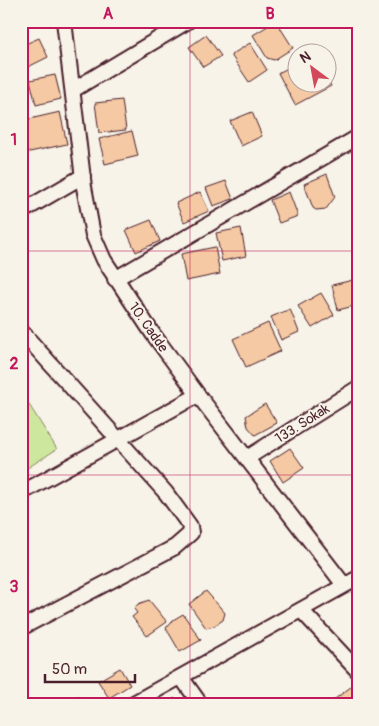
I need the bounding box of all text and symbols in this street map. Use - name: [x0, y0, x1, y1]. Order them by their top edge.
- text: A: [103, 4, 114, 24]
- text: B: [265, 4, 275, 24]
- north arrow: [286, 42, 336, 92]
- text: N: [297, 48, 314, 67]
- text: 1: [11, 130, 17, 150]
- street label: 10. Cadde: [125, 299, 172, 356]
- text: 2: [10, 354, 19, 374]
- street label: 133. Sokak: [272, 400, 333, 447]
- text: 3: [10, 577, 19, 597]
- scale bar: [45, 651, 135, 683]
- text: 50 m: [52, 660, 87, 679]

